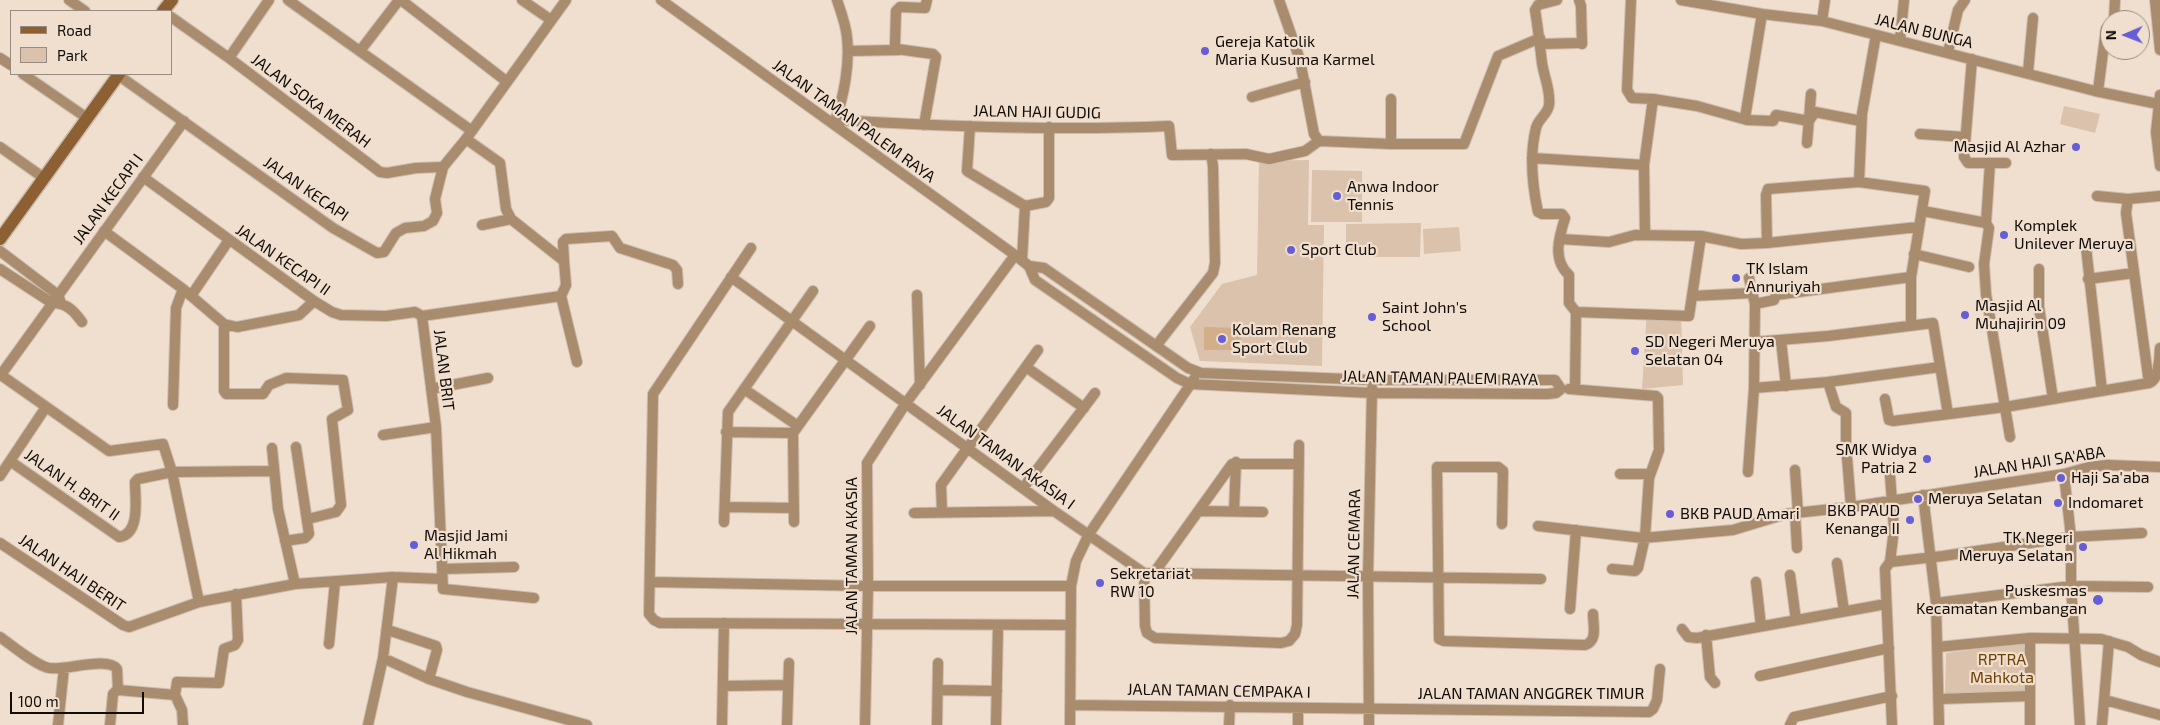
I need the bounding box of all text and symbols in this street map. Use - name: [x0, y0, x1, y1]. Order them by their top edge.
- legend: [10, 10, 172, 75]
- street label: JALAN BUNGA: [1873, 10, 1975, 52]
- north arrow: [2100, 10, 2150, 60]
- text: Road: [57, 21, 92, 39]
- text: N: [2102, 30, 2119, 40]
- place label: Gereja Katolik Maria Kusuma Karmel: [1215, 32, 1375, 70]
- marker: Gereja Katolik Maria Kusuma Karmel: [1199, 45, 1211, 57]
- text: Park: [57, 46, 88, 64]
- street label: JALAN SOKA MERAH: [247, 50, 375, 152]
- street label: JALAN TAMAN PALEM RAYA: [769, 56, 939, 186]
- street label: JALAN HAJI GUDIG: [973, 101, 1101, 123]
- place label: Masjid Al Azhar: [1953, 137, 2066, 157]
- marker: Masjid Al Azhar: [2070, 141, 2082, 153]
- street label: JALAN KECAPI I: [69, 150, 147, 248]
- street label: JALAN KECAPI: [260, 153, 352, 225]
- place label: Anwa Indoor Tennis: [1347, 177, 1439, 215]
- marker: Anwa Indoor Tennis: [1331, 190, 1343, 202]
- place label: Komplek Unilever Meruya: [2014, 216, 2134, 254]
- street label: JALAN KECAPI II: [232, 220, 334, 300]
- marker: Komplek Unilever Meruya: [1998, 229, 2010, 241]
- place label: Sport Club: [1301, 240, 1377, 260]
- marker: Sport Club: [1285, 244, 1297, 256]
- place label: TK Islam Annuriyah: [1746, 259, 1821, 297]
- marker: TK Islam Annuriyah: [1730, 272, 1742, 284]
- place label: Masjid Al Muhajirin 09: [1975, 296, 2066, 334]
- place label: Saint John's School: [1382, 298, 1467, 336]
- marker: Masjid Al Muhajirin 09: [1959, 309, 1971, 321]
- marker: Saint John's School: [1366, 311, 1378, 323]
- place label: Kolam Renang Sport Club: [1232, 320, 1336, 358]
- street label: JALAN BRIT: [429, 328, 459, 412]
- place label: SD Negeri Meruya Selatan 04: [1645, 332, 1775, 370]
- marker: Kolam Renang Sport Club: [1216, 333, 1228, 345]
- marker: SD Negeri Meruya Selatan 04: [1629, 345, 1641, 357]
- street label: JALAN TAMAN PALEM RAYA: [1342, 367, 1538, 389]
- street label: JALAN TAMAN AKASIA I: [933, 401, 1079, 513]
- place label: SMK Widya Patria 2: [1835, 440, 1917, 478]
- street label: JALAN HAJI SA'ABA: [1972, 442, 2106, 482]
- street label: JALAN H. BRIT II: [21, 445, 123, 525]
- marker: SMK Widya Patria 2: [1921, 453, 1933, 465]
- place label: Haji Sa'aba: [2071, 468, 2150, 488]
- marker: Haji Sa'aba: [2055, 472, 2067, 484]
- street label: JALAN TAMAN AKASIA: [842, 477, 862, 635]
- street label: JALAN CEMARA: [1343, 489, 1365, 599]
- place label: Meruya Selatan: [1928, 489, 2042, 509]
- marker: Meruya Selatan: [1912, 493, 1924, 505]
- place label: Indomaret: [2068, 493, 2143, 513]
- marker: Indomaret: [2052, 497, 2064, 509]
- place label: BKB PAUD Kenanga II: [1825, 501, 1900, 539]
- place label: BKB PAUD Amari: [1680, 504, 1800, 524]
- marker: BKB PAUD Amari: [1664, 508, 1676, 520]
- marker: BKB PAUD Kenanga II: [1904, 514, 1916, 526]
- place label: Masjid Jami Al Hikmah: [424, 526, 508, 564]
- place label: TK Negeri Meruya Selatan: [1959, 528, 2073, 566]
- street label: JALAN HAJI BERIT: [15, 530, 129, 616]
- marker: Masjid Jami Al Hikmah: [408, 539, 420, 551]
- marker: TK Negeri Meruya Selatan: [2077, 541, 2089, 553]
- place label: Sekretariat RW 10: [1110, 564, 1191, 602]
- marker: Sekretariat RW 10: [1094, 577, 1106, 589]
- place label: Puskesmas Kecamatan Kembangan: [1916, 581, 2087, 619]
- marker: Puskesmas Kecamatan Kembangan: [2091, 593, 2105, 607]
- park label: RPTRA Mahkota: [1970, 650, 2034, 688]
- street label: JALAN TAMAN CEMPAKA I: [1127, 680, 1311, 702]
- scale bar: [12, 682, 146, 714]
- street label: JALAN TAMAN ANGGREK TIMUR: [1418, 684, 1644, 704]
- text: 100 m: [18, 692, 59, 710]

